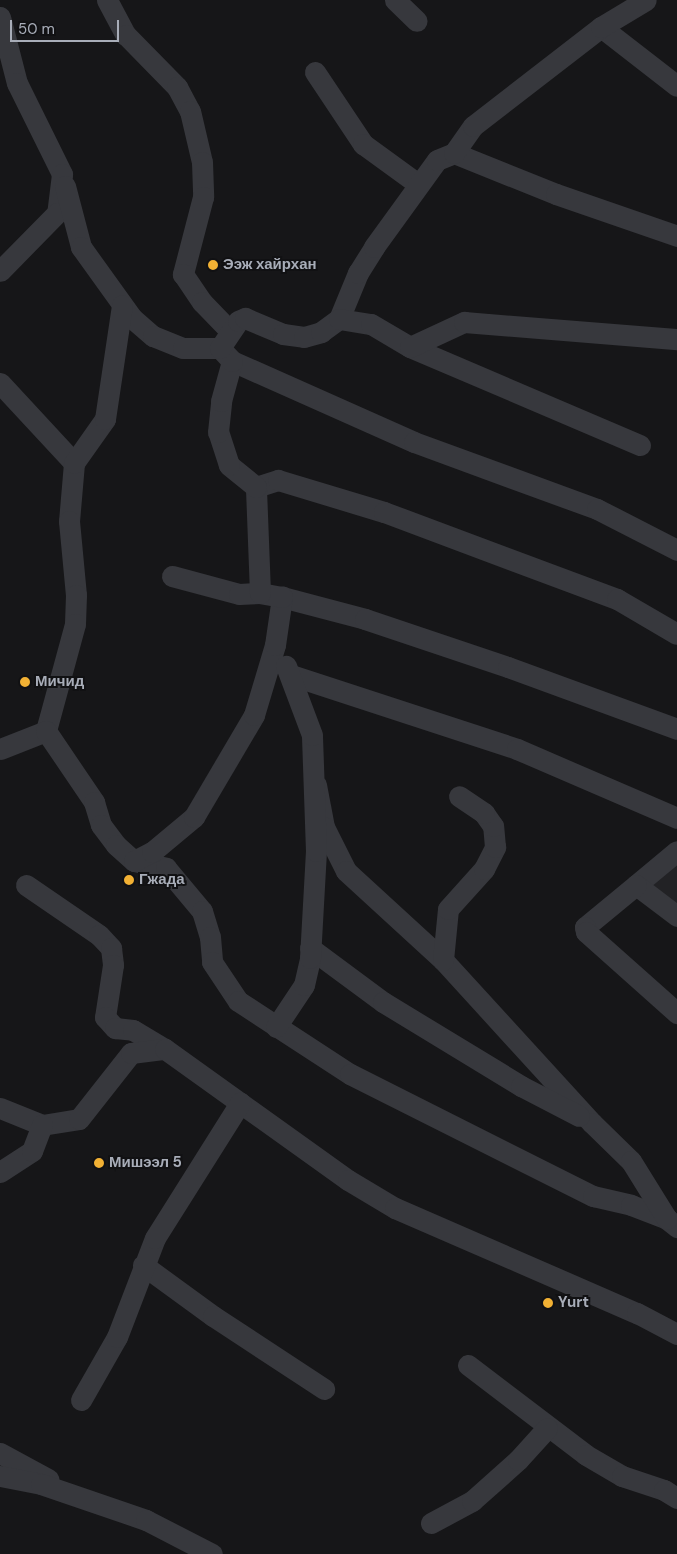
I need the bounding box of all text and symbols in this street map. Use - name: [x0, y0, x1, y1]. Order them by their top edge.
- scale bar: [12, 10, 121, 42]
- text: 50 m: [18, 19, 55, 39]
- place label: Ээж хайрхан: [223, 256, 317, 274]
- marker: Ээж хайрхан: [207, 259, 219, 271]
- place label: Мичид: [35, 673, 84, 691]
- marker: Мичид: [19, 676, 31, 688]
- place label: Гжада: [139, 871, 185, 889]
- marker: Гжада: [123, 874, 135, 886]
- place label: Мишээл 5: [109, 1154, 182, 1172]
- marker: Мишээл 5: [93, 1157, 105, 1169]
- place label: Yurt: [558, 1294, 589, 1312]
- marker: Yurt: [542, 1297, 554, 1309]

